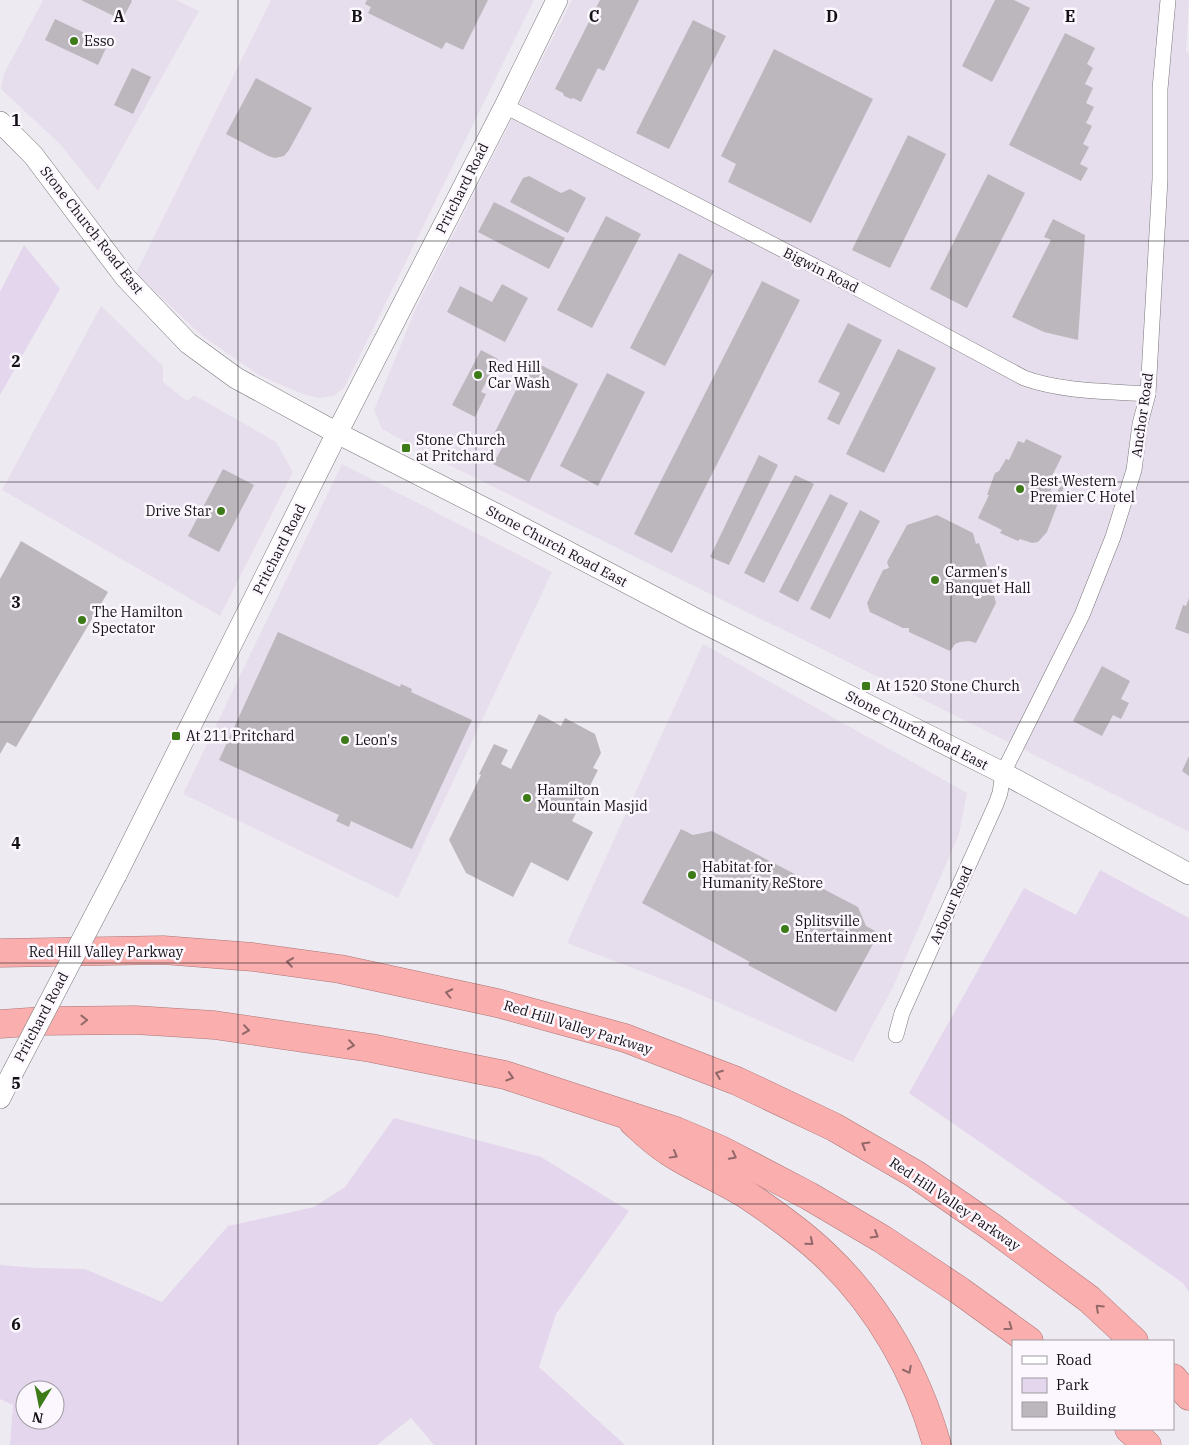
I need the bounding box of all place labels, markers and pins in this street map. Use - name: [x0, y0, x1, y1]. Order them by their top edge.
- place label: Esso: [84, 32, 115, 50]
- marker: Esso: [68, 35, 80, 47]
- place label: Red Hill Car Wash: [488, 358, 550, 392]
- marker: Red Hill Car Wash: [472, 369, 484, 381]
- place label: Stone Church at Pritchard: [416, 431, 506, 465]
- marker: Stone Church at Pritchard: [400, 442, 412, 454]
- place label: Best Western Premier C Hotel: [1030, 472, 1135, 506]
- marker: Best Western Premier C Hotel: [1014, 483, 1026, 495]
- place label: Drive Star: [145, 502, 212, 520]
- marker: Drive Star: [215, 505, 227, 517]
- place label: Carmen's Banquet Hall: [945, 563, 1031, 597]
- marker: Carmen's Banquet Hall: [929, 574, 941, 586]
- place label: The Hamilton Spectator: [92, 603, 183, 637]
- marker: The Hamilton Spectator: [76, 614, 88, 626]
- place label: At 1520 Stone Church: [876, 677, 1020, 695]
- marker: At 1520 Stone Church: [860, 680, 872, 692]
- place label: At 211 Pritchard: [186, 727, 295, 745]
- marker: At 211 Pritchard: [170, 730, 182, 742]
- place label: Leon's: [355, 731, 397, 749]
- marker: Leon's: [339, 734, 351, 746]
- place label: Hamilton Mountain Masjid: [537, 781, 648, 815]
- marker: Hamilton Mountain Masjid: [521, 792, 533, 804]
- place label: Habitat for Humanity ReStore: [702, 858, 823, 892]
- marker: Habitat for Humanity ReStore: [686, 869, 698, 881]
- place label: Splitsville Entertainment: [795, 912, 892, 946]
- marker: Splitsville Entertainment: [779, 923, 791, 935]

